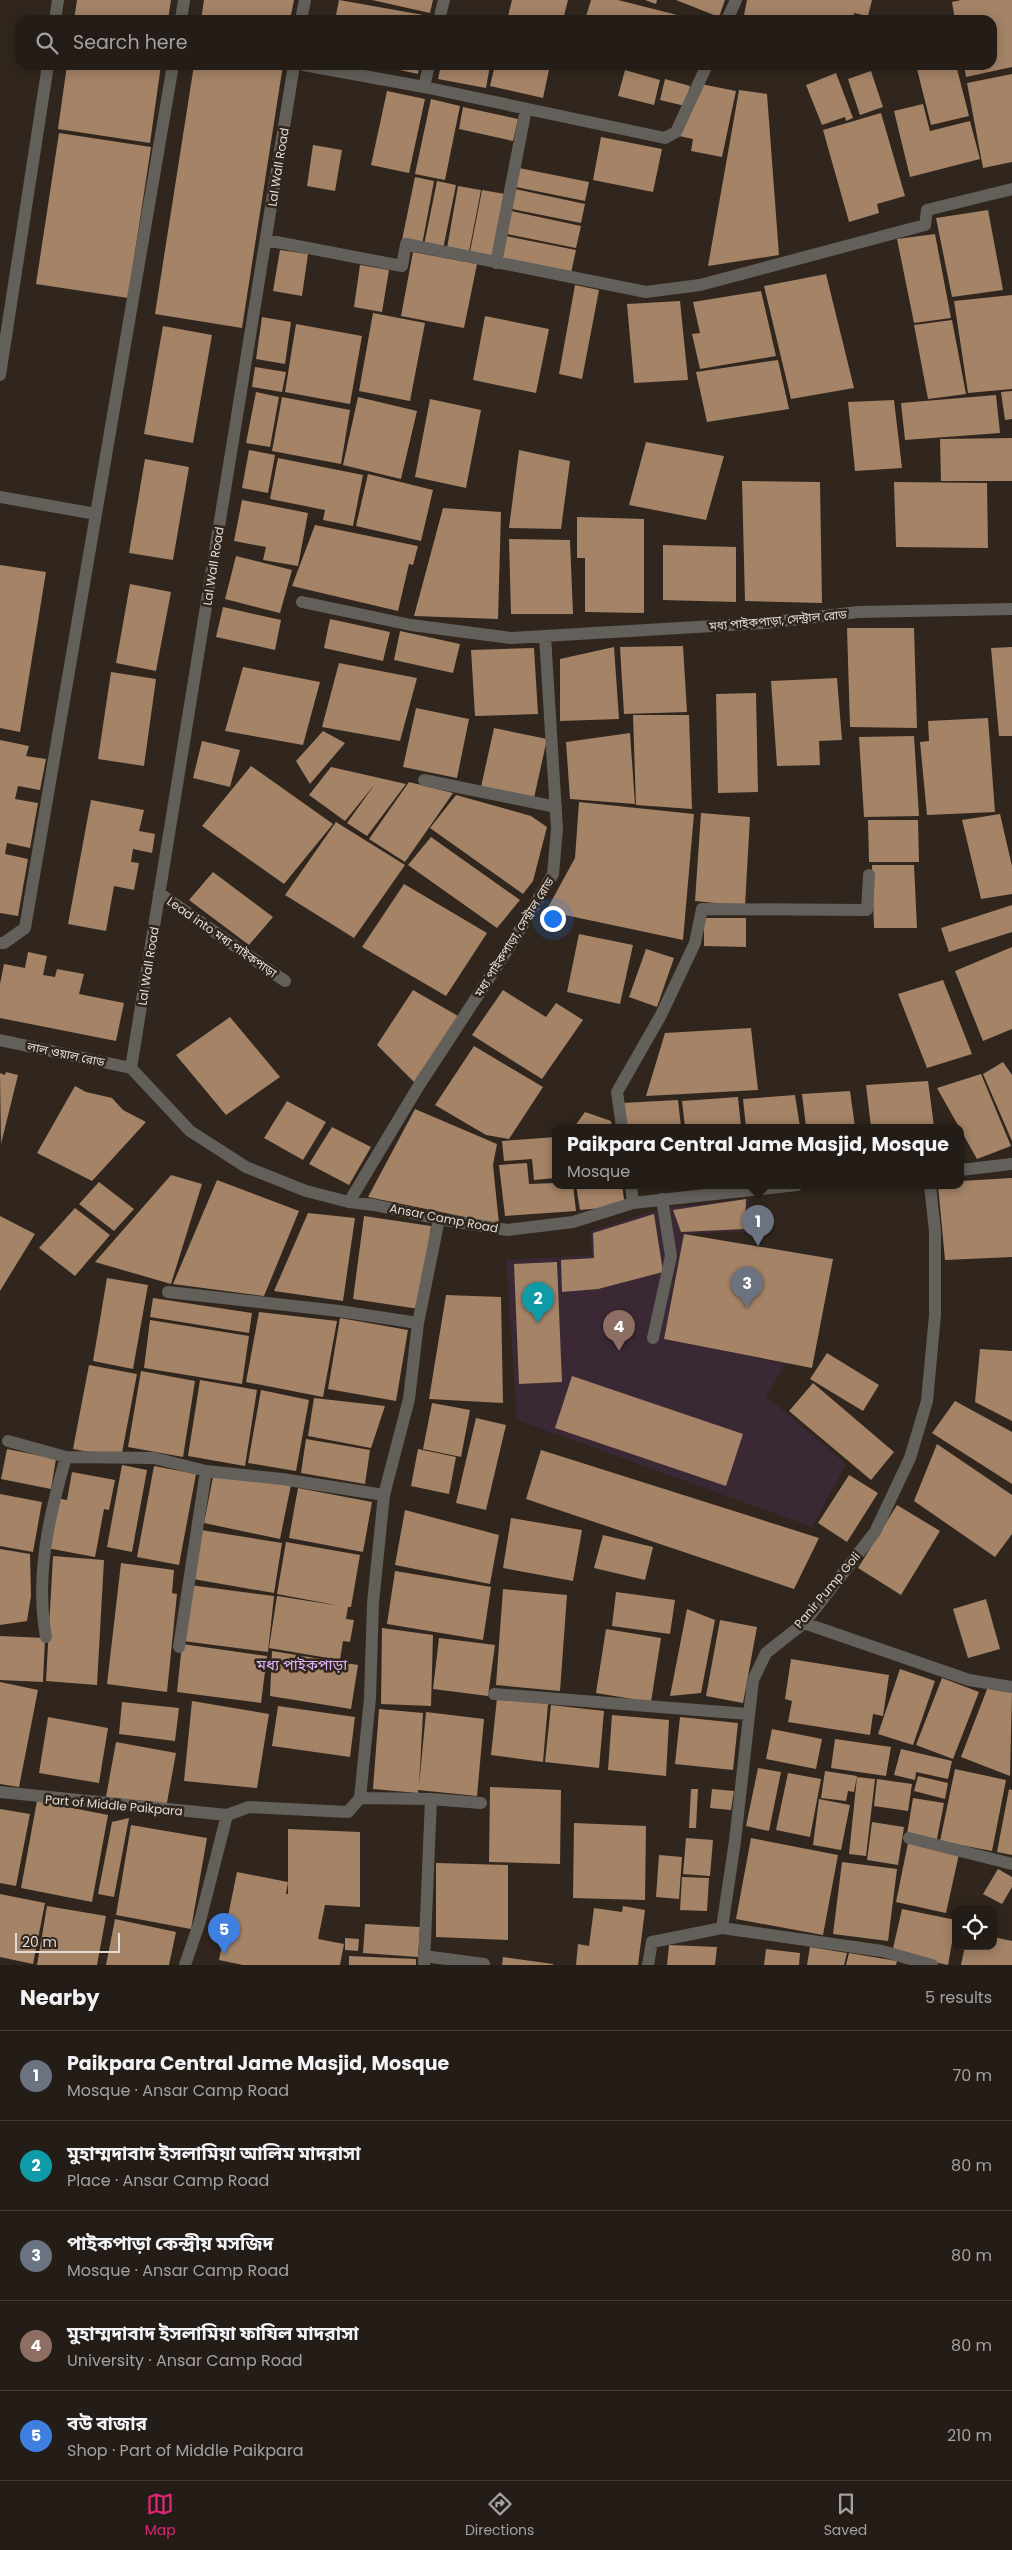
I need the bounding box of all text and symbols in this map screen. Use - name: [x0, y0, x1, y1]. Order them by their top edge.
- search box: [15, 15, 997, 70]
- icon: search: [33, 29, 61, 57]
- text: Search here: [73, 29, 187, 56]
- street label: Lal Wall Road: [263, 126, 293, 208]
- street label: Lal Wall Road: [198, 525, 228, 607]
- street label: মধ্য পাইকপাড়া, সেন্ট্রাল রোড: [708, 605, 848, 635]
- street label: মধ্য পাইকপাড়া, সেন্ট্রাল রোড: [470, 874, 558, 1001]
- street label: Lead into মধ্য পাইকপাড়া: [164, 893, 281, 982]
- your location: [540, 906, 566, 932]
- street label: Lal Wall Road: [133, 925, 163, 1007]
- street label: লাল ওয়াল রোড: [25, 1037, 107, 1071]
- popup: [552, 1124, 964, 1189]
- text: Paikpara Central Jame Masjid, Mosque: [567, 1131, 949, 1158]
- text: Mosque: [567, 1160, 630, 1183]
- street label: Ansar Camp Road: [388, 1199, 500, 1237]
- pin: 1: [742, 1205, 774, 1246]
- pin: 3: [731, 1267, 763, 1308]
- pin: 2: [522, 1282, 554, 1323]
- pin: 4: [603, 1310, 635, 1351]
- street label: Panir Pump Goli: [790, 1548, 864, 1632]
- district label: মধ্য পাইকপাড়া: [256, 1654, 348, 1675]
- street label: Part of Middle Paikpara: [44, 1791, 184, 1819]
- map controls: [952, 1905, 997, 1950]
- button: locate: [952, 1905, 997, 1950]
- pin: 5: [208, 1913, 240, 1954]
- scale bar: [15, 1930, 120, 1953]
- text: 20 m: [22, 1932, 57, 1952]
- text: Nearby: [20, 1983, 100, 2012]
- text: 5 results: [925, 1986, 992, 2009]
- text: Paikpara Central Jame Masjid, Mosque: [67, 2050, 449, 2077]
- text: 1: [33, 2064, 39, 2087]
- text: 70 m: [952, 2064, 992, 2087]
- text: Mosque · Ansar Camp Road: [67, 2079, 289, 2102]
- text: মুহাম্মদাবাদ ইসলামিয়া আলিম মাদরাসা: [67, 2140, 361, 2167]
- text: 2: [31, 2154, 41, 2177]
- text: 80 m: [951, 2154, 992, 2177]
- text: Place · Ansar Camp Road: [67, 2169, 269, 2192]
- text: পাইকপাড়া কেন্দ্রীয় মসজিদ: [67, 2230, 273, 2257]
- text: 3: [31, 2244, 41, 2267]
- text: 80 m: [951, 2244, 992, 2267]
- text: Mosque · Ansar Camp Road: [67, 2259, 289, 2282]
- text: মুহাম্মদাবাদ ইসলামিয়া ফাযিল মাদরাসা: [67, 2320, 359, 2347]
- text: 4: [31, 2334, 41, 2357]
- text: 80 m: [951, 2334, 992, 2357]
- text: University · Ansar Camp Road: [67, 2349, 303, 2372]
- text: বউ বাজার: [67, 2410, 147, 2437]
- text: 5: [31, 2424, 41, 2447]
- text: 210 m: [947, 2424, 992, 2447]
- text: Shop · Part of Middle Paikpara: [67, 2439, 304, 2462]
- tab: Map: [145, 2490, 176, 2541]
- tab: Directions: [465, 2490, 534, 2541]
- tab: Saved: [824, 2490, 867, 2541]

